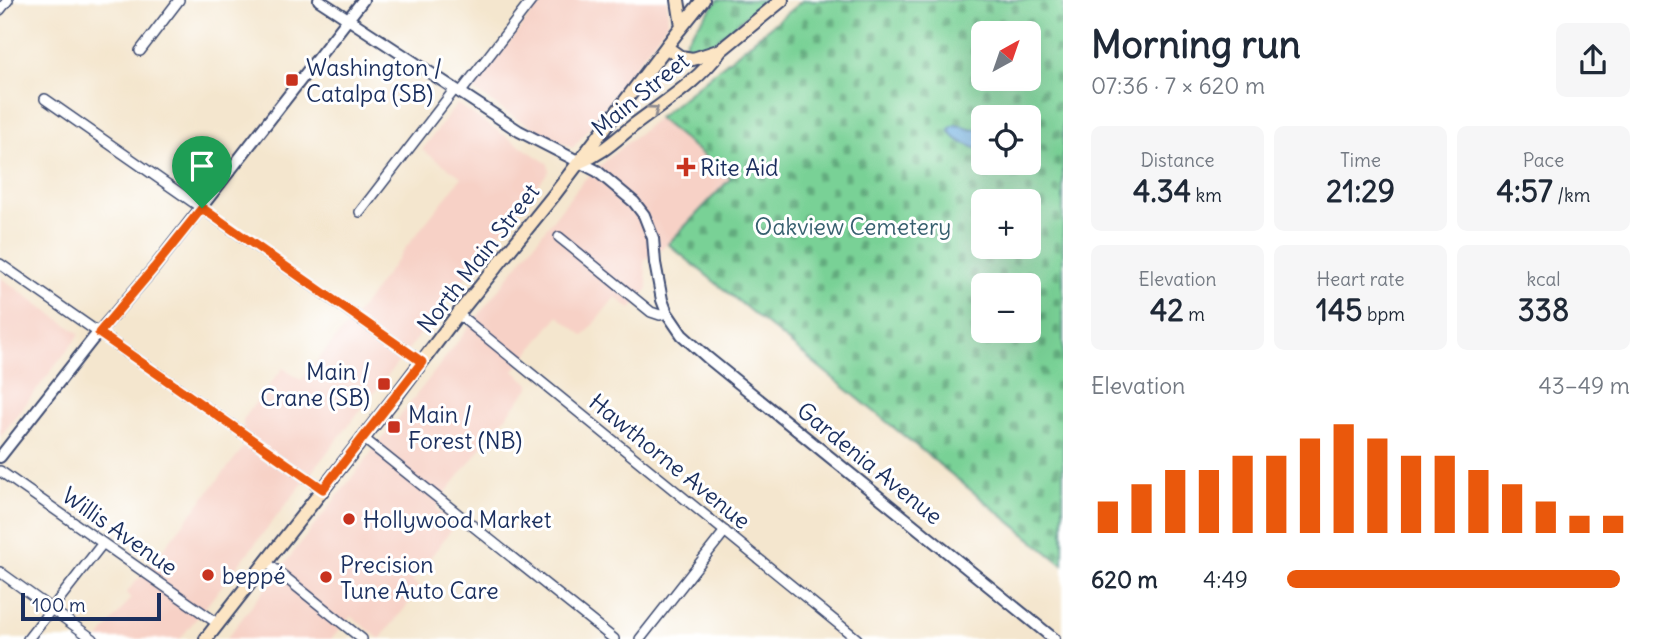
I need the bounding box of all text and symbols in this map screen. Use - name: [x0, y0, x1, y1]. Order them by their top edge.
- north arrow: [971, 21, 1041, 91]
- map controls: [971, 21, 1041, 343]
- text: Morning run: [1091, 21, 1301, 68]
- button: share: [1556, 23, 1630, 97]
- street label: Main Street: [585, 46, 695, 142]
- place label: Washington / Catalpa (SB): [306, 53, 442, 108]
- text: 07:36 · 7 × 620 m: [1091, 71, 1265, 100]
- marker: Washington / Catalpa (SB): [284, 72, 300, 88]
- one-way arrow: [647, 105, 659, 118]
- button: locate: [971, 105, 1041, 175]
- pin: [172, 136, 232, 208]
- icon: arrive: [183, 147, 221, 185]
- text: Distance: [1140, 148, 1215, 172]
- text: Time: [1340, 148, 1381, 172]
- text: Pace: [1523, 148, 1564, 172]
- place label: Rite Aid: [700, 153, 779, 182]
- marker: Rite Aid: [678, 159, 694, 175]
- text: 4.34: [1133, 172, 1191, 210]
- text: 21:29: [1326, 172, 1395, 210]
- text: 4:57: [1497, 172, 1553, 210]
- street label: North Main Street: [411, 177, 545, 338]
- text: km: [1191, 183, 1222, 207]
- text: /km: [1553, 183, 1590, 207]
- button: +: [971, 189, 1041, 259]
- park label: Oakview Cemetery: [755, 212, 951, 241]
- text: Elevation: [1139, 267, 1216, 291]
- text: Heart rate: [1316, 267, 1405, 291]
- text: kcal: [1526, 267, 1561, 291]
- button: −: [971, 273, 1041, 343]
- text: 42: [1150, 291, 1184, 329]
- text: 145: [1316, 291, 1362, 329]
- text: 338: [1518, 291, 1569, 329]
- text: m: [1184, 302, 1205, 326]
- text: bpm: [1362, 302, 1405, 326]
- place label: Main / Crane (SB): [260, 357, 370, 412]
- text: Elevation: [1091, 371, 1185, 400]
- text: 43–49 m: [1538, 371, 1630, 400]
- marker: Main / Crane (SB): [376, 376, 392, 392]
- street label: Hawthorne Avenue: [583, 387, 757, 535]
- street label: Gardenia Avenue: [791, 395, 949, 531]
- place label: Main / Forest (NB): [408, 400, 522, 455]
- marker: Main / Forest (NB): [386, 419, 402, 435]
- street label: Willis Avenue: [57, 481, 183, 581]
- place label: Hollywood Market: [363, 505, 552, 534]
- marker: Hollywood Market: [341, 511, 357, 527]
- place label: Precision Tune Auto Care: [340, 550, 499, 605]
- place label: beppé: [222, 561, 286, 590]
- text: 620 m: [1091, 565, 1158, 594]
- text: 4:49: [1203, 565, 1248, 594]
- marker: beppé: [200, 567, 216, 583]
- marker: Precision Tune Auto Care: [318, 569, 334, 585]
- scale bar: [21, 590, 161, 622]
- text: 100 m: [32, 593, 86, 617]

